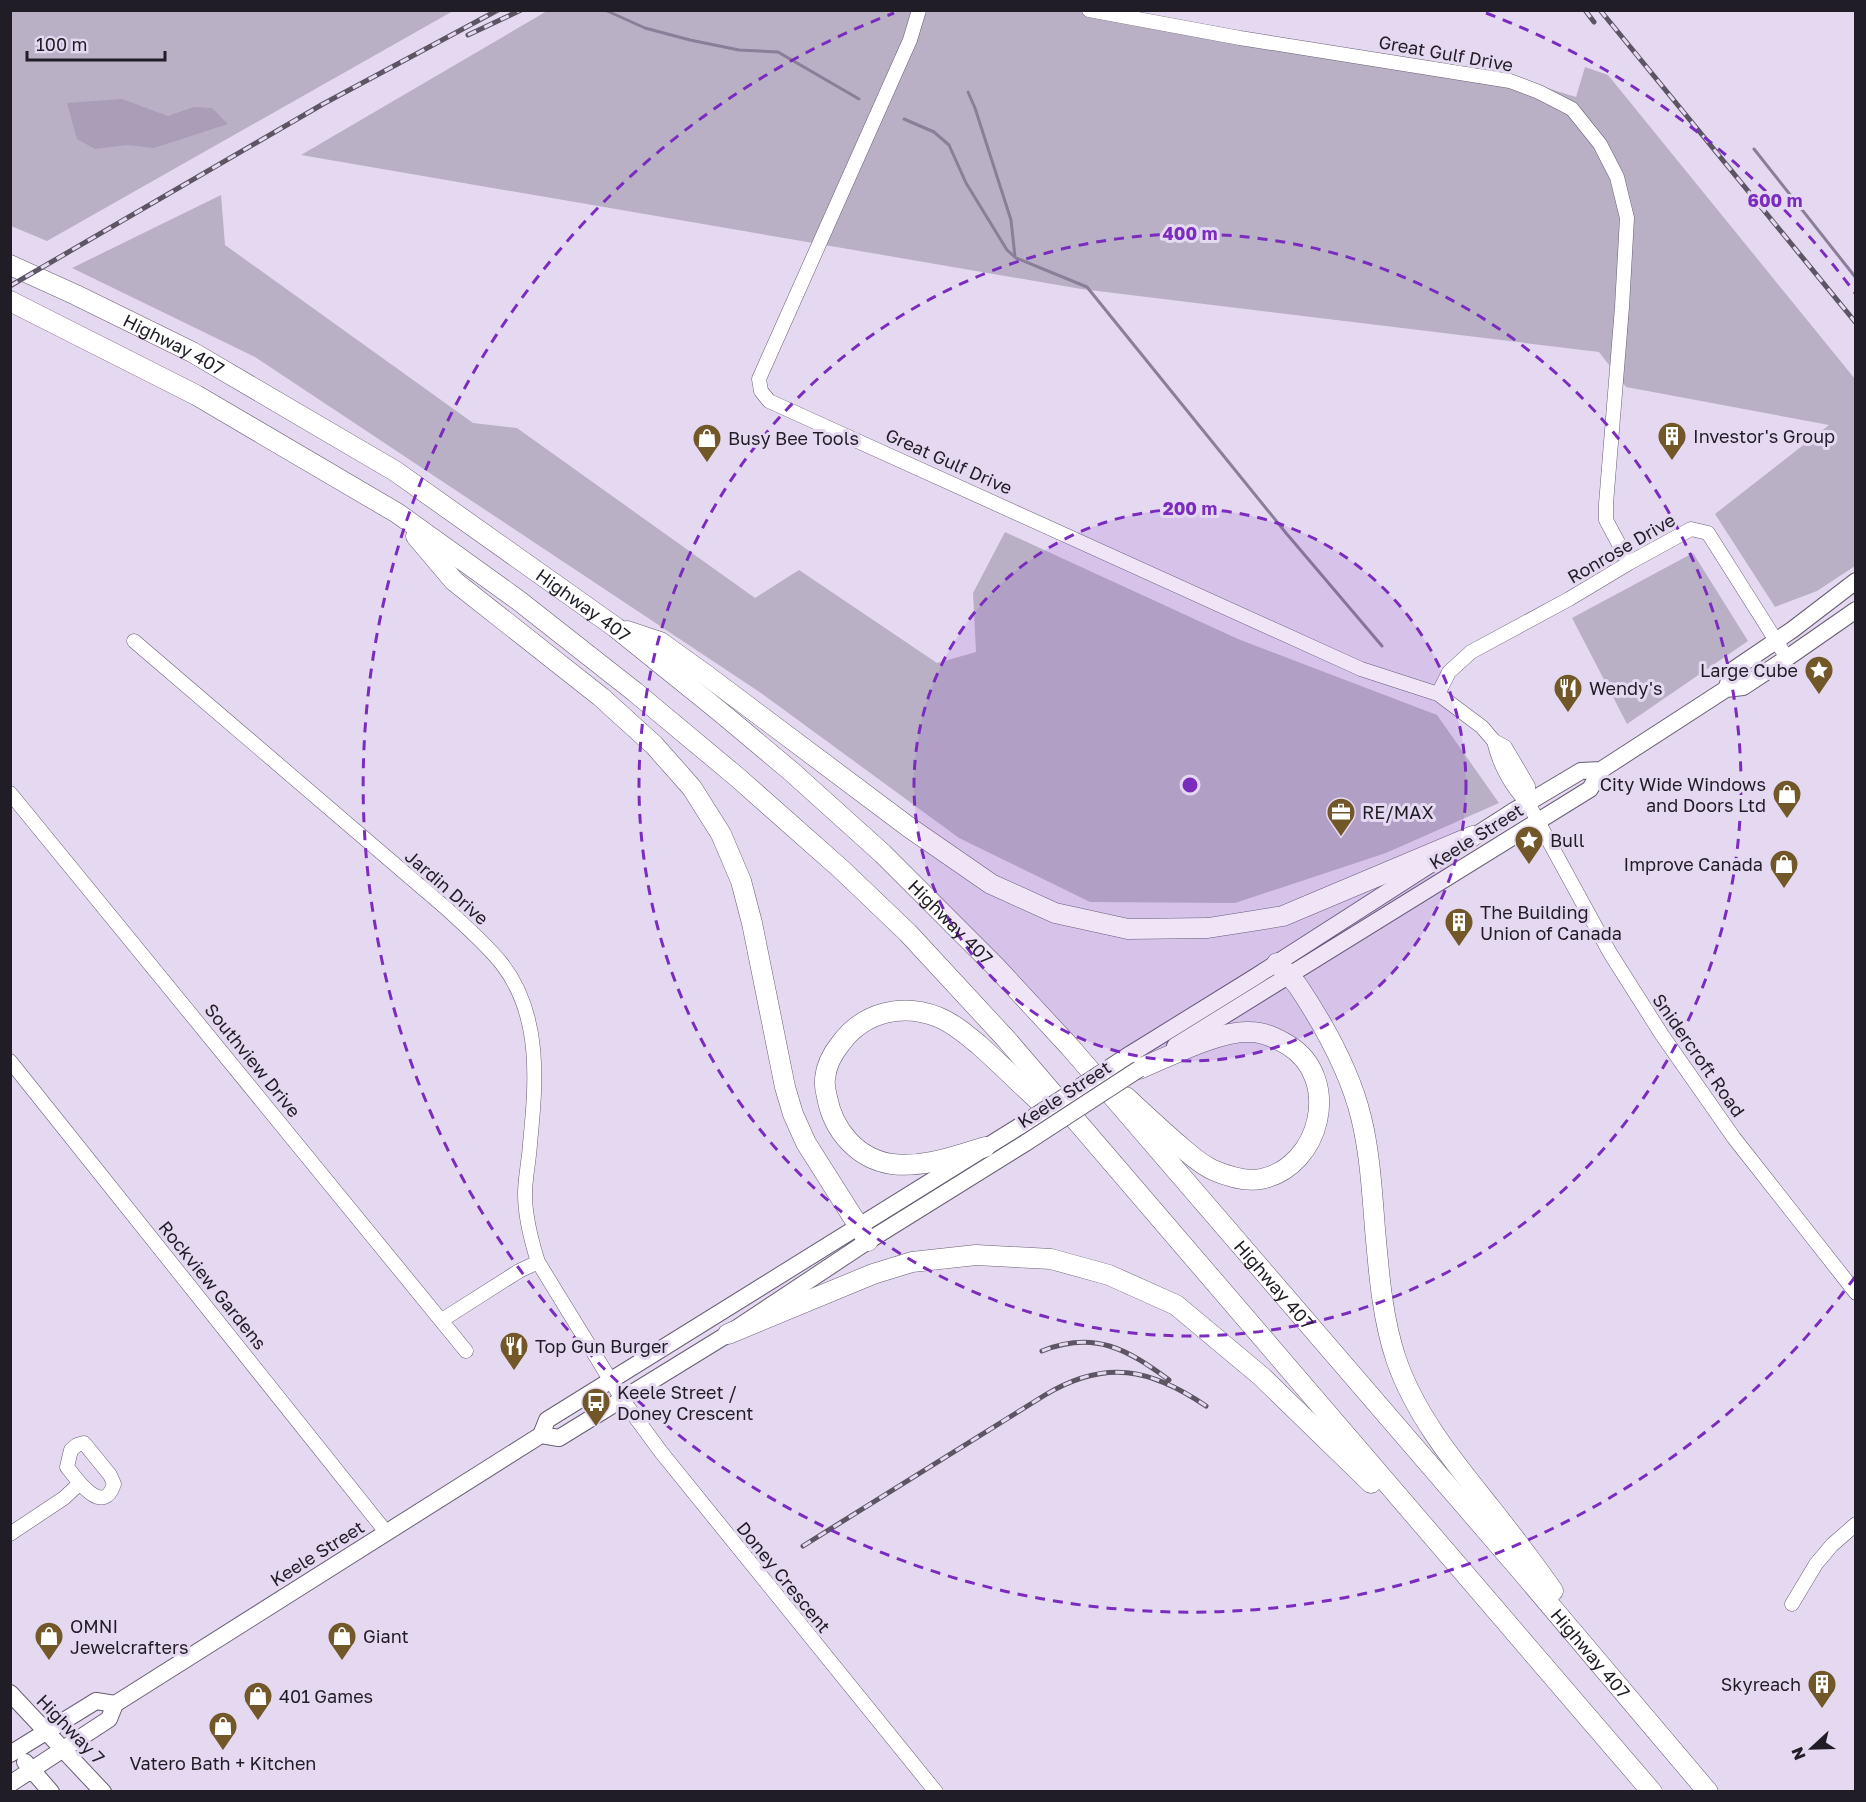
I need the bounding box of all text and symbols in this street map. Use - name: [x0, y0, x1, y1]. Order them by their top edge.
- scale bar: [27, 24, 165, 62]
- street label: Great Gulf Drive: [1377, 30, 1515, 76]
- text: 100 m: [36, 33, 87, 55]
- text: 600 m: [1747, 189, 1803, 211]
- text: 400 m: [1163, 222, 1217, 244]
- street label: Highway 407: [120, 309, 228, 380]
- building icon: Investor's Group: [1656, 420, 1688, 462]
- shop icon: Busy Bee Tools: [691, 422, 723, 464]
- street label: Great Gulf Drive: [882, 423, 1016, 499]
- place label: Investor's Group: [1693, 425, 1835, 447]
- place label: Busy Bee Tools: [728, 427, 859, 449]
- text: 200 m: [1163, 497, 1217, 519]
- street label: Ronrose Drive: [1563, 508, 1679, 588]
- street label: Highway 407: [532, 564, 635, 646]
- place icon: Large Cube: [1803, 654, 1835, 696]
- place label: Large Cube: [1700, 659, 1798, 681]
- restaurant icon: Wendy's: [1552, 672, 1584, 714]
- place label: Wendy's: [1589, 677, 1662, 699]
- place label: City Wide Windows and Doors Ltd: [1600, 773, 1766, 816]
- centre of rings: [1180, 775, 1200, 795]
- shop icon: City Wide Windows and Doors Ltd: [1771, 778, 1803, 820]
- office icon: RE/MAX: [1325, 796, 1357, 838]
- street label: Keele Street: [1425, 798, 1527, 874]
- place label: RE/MAX: [1362, 801, 1434, 823]
- place icon: Bull: [1513, 824, 1545, 866]
- place label: Bull: [1550, 829, 1585, 851]
- street label: Jardin Drive: [401, 845, 493, 929]
- shop icon: Improve Canada: [1768, 848, 1800, 890]
- place label: Improve Canada: [1624, 853, 1763, 875]
- street label: Highway 407: [904, 875, 998, 969]
- place label: The Building Union of Canada: [1480, 901, 1622, 944]
- building icon: The Building Union of Canada: [1443, 906, 1475, 948]
- street label: Snidercroft Road: [1648, 989, 1750, 1121]
- street label: Southview Drive: [200, 999, 306, 1121]
- street label: Keele Street: [1013, 1056, 1115, 1132]
- street label: Rockview Gardens: [154, 1216, 272, 1354]
- street label: Highway 407: [1230, 1235, 1319, 1333]
- restaurant icon: Top Gun Burger: [498, 1330, 530, 1372]
- place label: Top Gun Burger: [535, 1335, 668, 1357]
- place label: Keele Street / Doney Crescent: [617, 1381, 754, 1424]
- bus stop icon: Keele Street / Doney Crescent: [580, 1386, 612, 1428]
- street label: Keele Street: [266, 1515, 368, 1591]
- street label: Doney Crescent: [732, 1517, 836, 1637]
- street label: Highway 407: [1547, 1604, 1635, 1703]
- place label: OMNI Jewelcrafters: [70, 1615, 188, 1658]
- shop icon: OMNI Jewelcrafters: [33, 1620, 65, 1662]
- shop icon: Giant: [326, 1620, 358, 1662]
- place label: Giant: [363, 1625, 409, 1647]
- building icon: Skyreach: [1806, 1668, 1838, 1710]
- place label: Skyreach: [1721, 1673, 1801, 1695]
- shop icon: 401 Games: [242, 1680, 274, 1722]
- place label: 401 Games: [279, 1685, 373, 1707]
- street label: Highway 7: [32, 1689, 110, 1769]
- shop icon: Vatero Bath + Kitchen: [207, 1710, 239, 1752]
- north arrow: [1782, 1718, 1842, 1778]
- text: N: [1787, 1744, 1810, 1763]
- place label: Vatero Bath + Kitchen: [130, 1752, 316, 1774]

